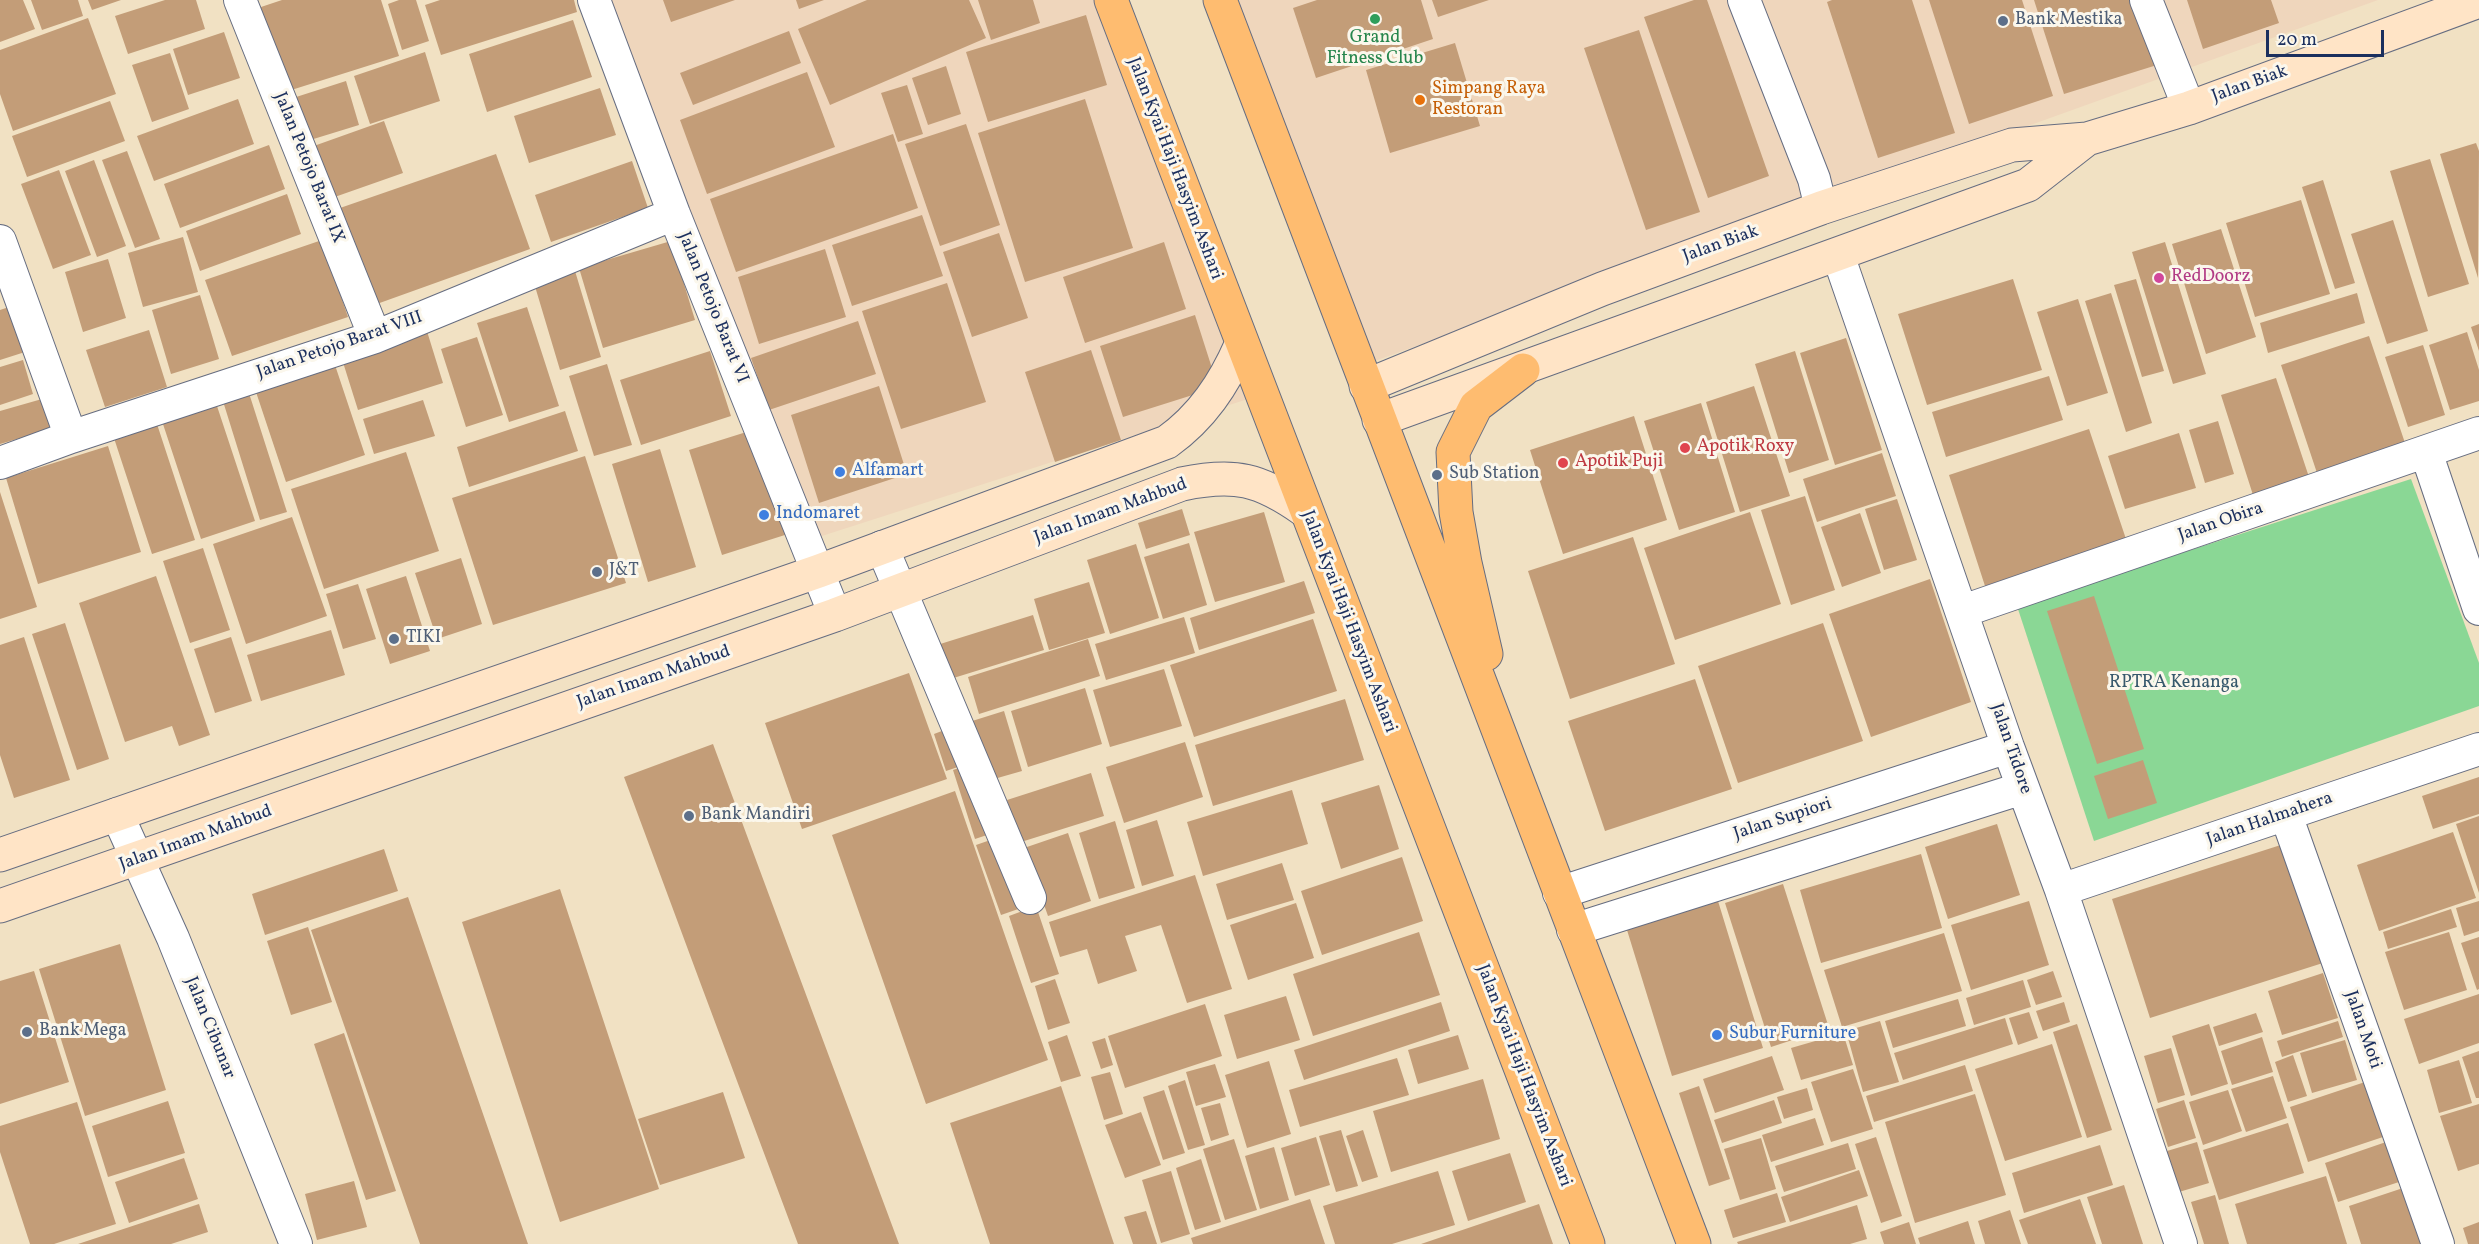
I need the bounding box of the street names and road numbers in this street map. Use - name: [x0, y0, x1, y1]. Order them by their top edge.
- street label: Jalan Kyai Haji Hasyim Ashari: [1122, 55, 1226, 283]
- street label: Jalan Biak: [2209, 61, 2291, 109]
- street label: Jalan Petojo Barat IX: [268, 89, 348, 247]
- street label: Jalan Biak: [1680, 221, 1762, 269]
- street label: Jalan Petojo Barat VI: [672, 229, 752, 387]
- street label: Jalan Petojo Barat VIII: [254, 307, 426, 385]
- street label: Jalan Imam Mahbud: [1032, 474, 1190, 550]
- street label: Jalan Obira: [2176, 498, 2266, 548]
- street label: Jalan Kyai Haji Hasyim Ashari: [1296, 508, 1400, 736]
- street label: Jalan Imam Mahbud: [574, 642, 734, 714]
- street label: Jalan Tidore: [1984, 701, 2036, 797]
- street label: Jalan Halmahera: [2204, 788, 2336, 852]
- street label: Jalan Supiori: [1731, 794, 1835, 846]
- street label: Jalan Imam Mahbud: [117, 801, 275, 877]
- street label: Jalan Kyai Haji Hasyim Ashari: [1471, 962, 1575, 1190]
- street label: Jalan Cibunar: [179, 974, 239, 1082]
- street label: Jalan Moti: [2339, 988, 2385, 1072]

